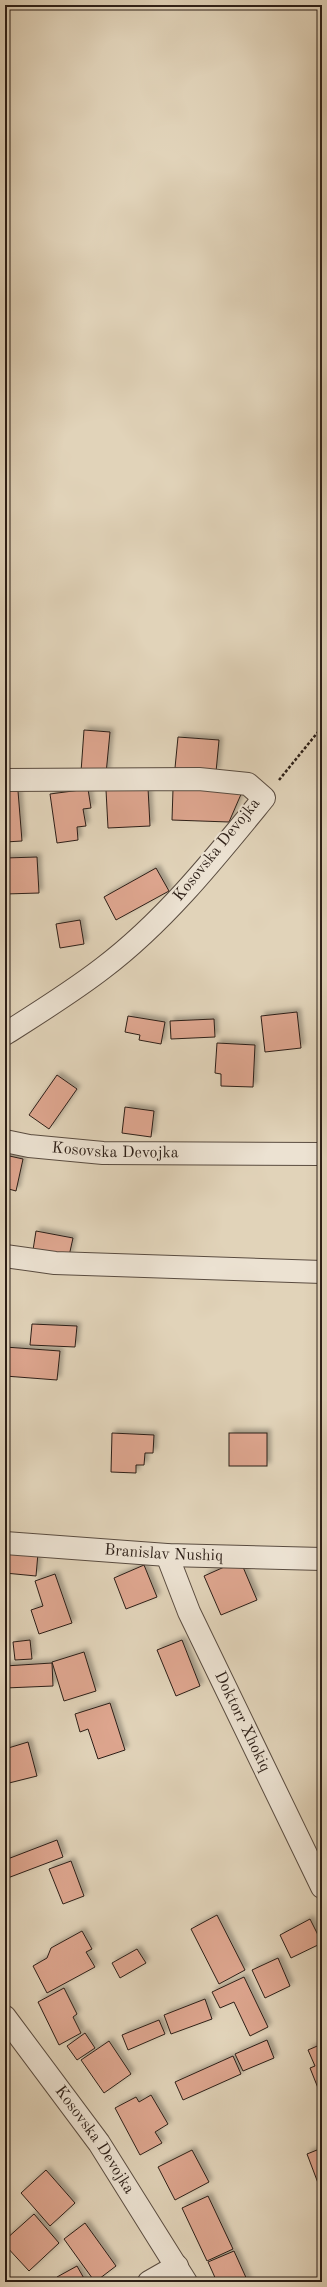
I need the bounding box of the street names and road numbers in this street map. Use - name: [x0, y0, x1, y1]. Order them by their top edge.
- street label: Kosovska Devojka: [171, 795, 263, 904]
- street label: Kosovska Devojka: [51, 1140, 179, 1161]
- street label: Branislav Nushiq: [104, 1542, 223, 1564]
- street label: Doktorr Xhokiq: [211, 1669, 273, 1774]
- street label: Kosovska Devojka: [51, 2083, 137, 2197]

